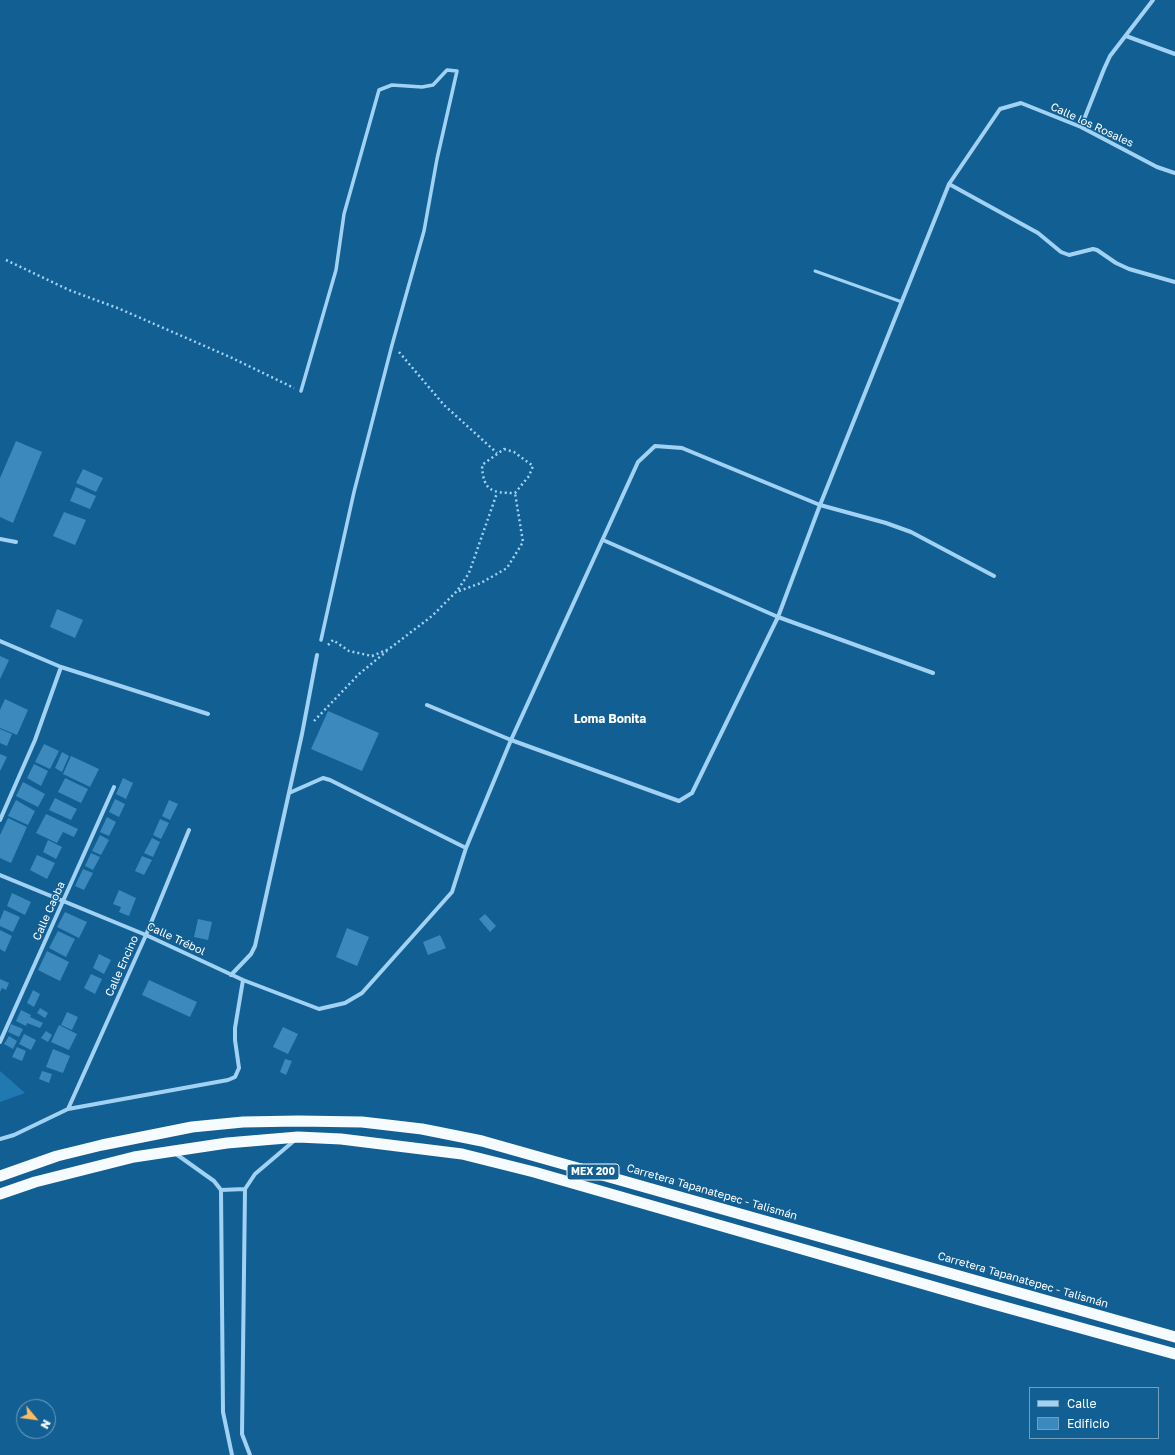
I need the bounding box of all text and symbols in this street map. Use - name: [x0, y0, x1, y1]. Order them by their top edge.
- street label: Calle los Rosales: [1048, 100, 1136, 150]
- district label: Loma Bonita: [574, 712, 646, 726]
- street label: Calle Caoba: [30, 880, 68, 942]
- street label: Calle Trébol: [145, 920, 207, 958]
- street label: Calle Encino: [103, 933, 141, 999]
- street label: Carretera Tapanatepec - Talismán: [625, 1161, 799, 1223]
- road number: MEX 200: [567, 1164, 619, 1180]
- street label: Carretera Tapanatepec - Talismán: [936, 1249, 1110, 1311]
- legend: [1029, 1387, 1159, 1439]
- text: Calle: [1067, 1396, 1096, 1411]
- north arrow: [16, 1399, 56, 1439]
- text: Edificio: [1067, 1416, 1109, 1431]
- text: N: [38, 1418, 54, 1431]

